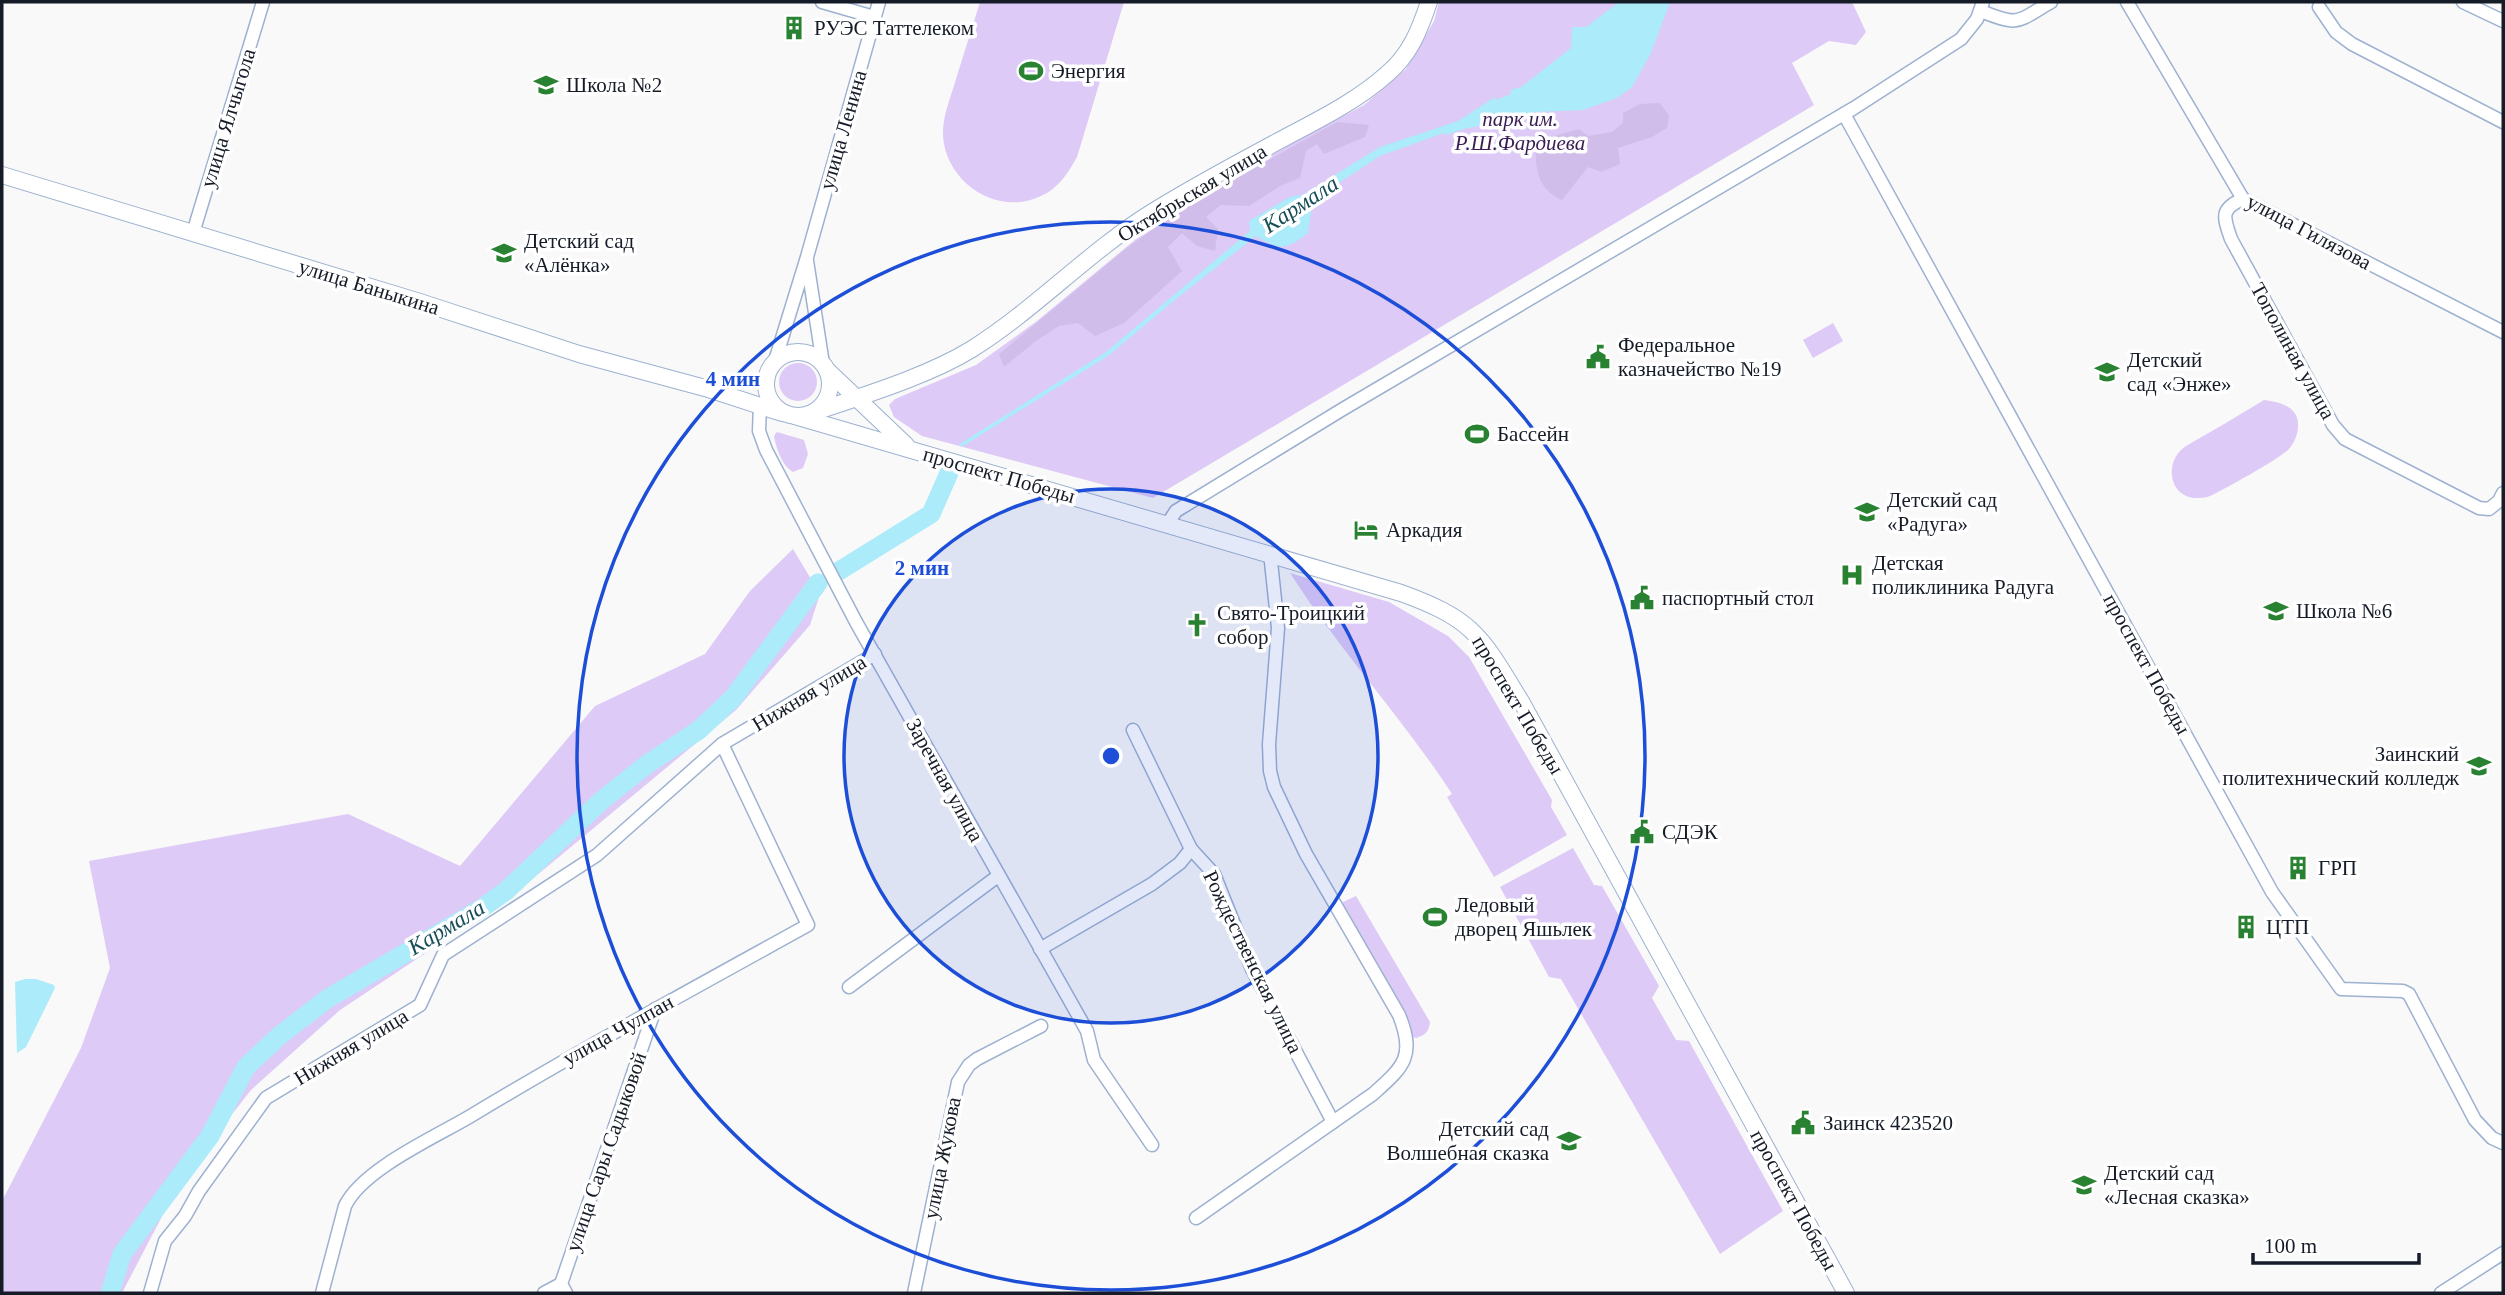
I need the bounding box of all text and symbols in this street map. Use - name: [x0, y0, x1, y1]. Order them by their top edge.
- building icon: РУЭС Таттелеком: [780, 14, 808, 42]
- place label: РУЭС Таттелеком: [814, 16, 974, 40]
- street label: улица Ялчыгола: [195, 45, 261, 191]
- sports icon: Энергия: [1017, 57, 1045, 85]
- place label: Энергия: [1051, 59, 1126, 83]
- street label: улица Ленина: [814, 67, 872, 193]
- school or university icon: Школа №2: [532, 71, 560, 99]
- place label: Школа №2: [566, 73, 662, 97]
- park label: парк им. Р.Ш.Фардиева: [1454, 107, 1585, 155]
- street label: Октябрьская улица: [1113, 139, 1271, 247]
- water label: Кармала: [1257, 171, 1343, 239]
- street label: улица Гилязова: [2243, 189, 2376, 275]
- place label: Детский сад «Алёнка»: [524, 229, 634, 277]
- school or university icon: Детский сад «Алёнка»: [490, 239, 518, 267]
- street label: улица Баныкина: [296, 254, 443, 320]
- street label: Тополиная улица: [2246, 279, 2341, 424]
- place label: Федеральное казначейство №19: [1618, 333, 1781, 381]
- public building icon: Федеральное казначейство №19: [1584, 343, 1612, 371]
- place label: Детский сад «Энже»: [2127, 348, 2232, 396]
- school or university icon: Детский сад «Энже»: [2093, 358, 2121, 386]
- text: 4 мин: [706, 367, 760, 391]
- sports icon: Бассейн: [1463, 420, 1491, 448]
- place label: Бассейн: [1497, 422, 1569, 446]
- street label: проспект Победы: [920, 442, 1078, 508]
- place label: Детский сад «Радуга»: [1887, 488, 1997, 536]
- school or university icon: Детский сад «Радуга»: [1853, 498, 1881, 526]
- hotel icon: Аркадия: [1352, 516, 1380, 544]
- place label: Аркадия: [1386, 518, 1463, 542]
- place label: Детская поликлиника Радуга: [1872, 551, 2055, 599]
- text: 2 мин: [895, 556, 949, 580]
- hospital icon: Детская поликлиника Радуга: [1838, 561, 1866, 589]
- public building icon: паспортный стол: [1628, 584, 1656, 612]
- place label: паспортный стол: [1662, 586, 1814, 610]
- street label: проспект Победы: [2098, 590, 2196, 738]
- school or university icon: Школа №6: [2262, 597, 2290, 625]
- place label: Школа №6: [2296, 599, 2392, 623]
- place label: Свято-Троицкий собор: [1217, 601, 1365, 649]
- church icon: Свято-Троицкий собор: [1183, 611, 1211, 639]
- street label: проспект Победы: [1467, 632, 1569, 778]
- street label: Нижняя улица: [748, 649, 871, 736]
- street label: Заречная улица: [901, 714, 989, 846]
- place label: Заинский политехнический колледж: [2222, 742, 2459, 790]
- centre of rings: [1099, 744, 1123, 768]
- school or university icon: Заинский политехнический колледж: [2465, 752, 2493, 780]
- public building icon: СДЭК: [1628, 818, 1656, 846]
- place label: СДЭК: [1662, 820, 1719, 844]
- building icon: ГРП: [2284, 854, 2312, 882]
- place label: ГРП: [2318, 856, 2357, 880]
- street label: Рождественская улица: [1198, 867, 1308, 1058]
- place label: Ледовый дворец Яшьлек: [1455, 893, 1593, 941]
- water label: Кармала: [402, 895, 489, 961]
- sports icon: Ледовый дворец Яшьлек: [1421, 903, 1449, 931]
- building icon: ЦТП: [2232, 913, 2260, 941]
- place label: ЦТП: [2266, 915, 2309, 939]
- street label: улица Чулпан: [559, 990, 677, 1070]
- street label: Нижняя улица: [290, 1003, 413, 1090]
- street label: улица Сары Садыковой: [561, 1049, 651, 1255]
- street label: улица Жукова: [918, 1094, 966, 1221]
- public building icon: Заинск 423520: [1789, 1109, 1817, 1137]
- place label: Заинск 423520: [1823, 1111, 1953, 1135]
- place label: Детский сад Волшебная сказка: [1387, 1117, 1550, 1165]
- street label: проспект Победы: [1745, 1126, 1843, 1274]
- school or university icon: Детский сад Волшебная сказка: [1555, 1127, 1583, 1155]
- place label: Детский сад «Лесная сказка»: [2104, 1161, 2250, 1209]
- school or university icon: Детский сад «Лесная сказка»: [2070, 1171, 2098, 1199]
- scale bar: [2253, 1222, 2419, 1266]
- text: 100 m: [2264, 1234, 2317, 1258]

